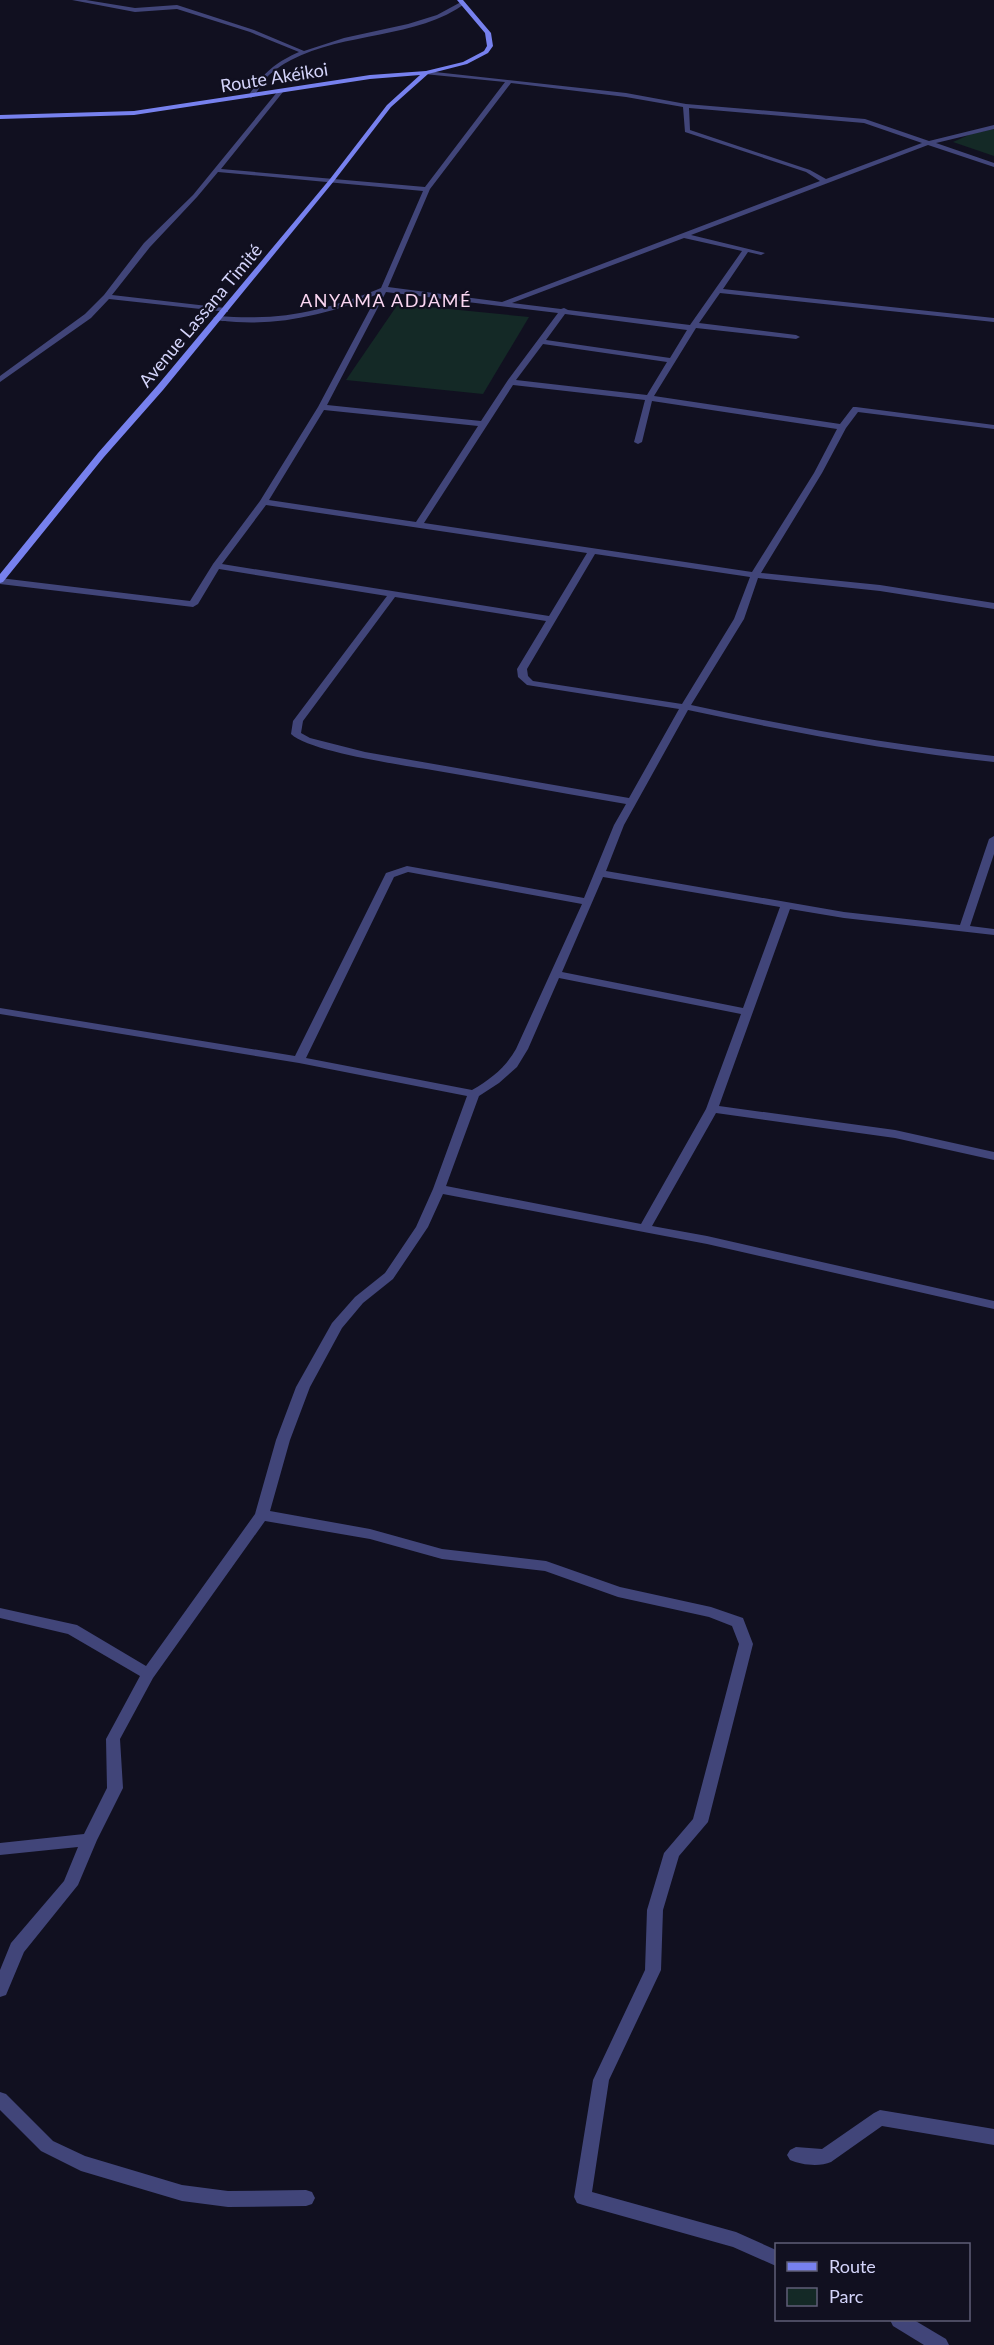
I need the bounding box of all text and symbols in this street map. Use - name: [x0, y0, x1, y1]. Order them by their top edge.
- street label: Route Akéikoi: [219, 58, 329, 96]
- street label: Avenue Lassana Timité: [134, 239, 266, 391]
- district label: ANYAMA ADJAMÉ: [300, 289, 472, 311]
- legend: [775, 2243, 970, 2321]
- text: Route: [829, 2255, 876, 2277]
- text: Parc: [829, 2285, 864, 2307]

